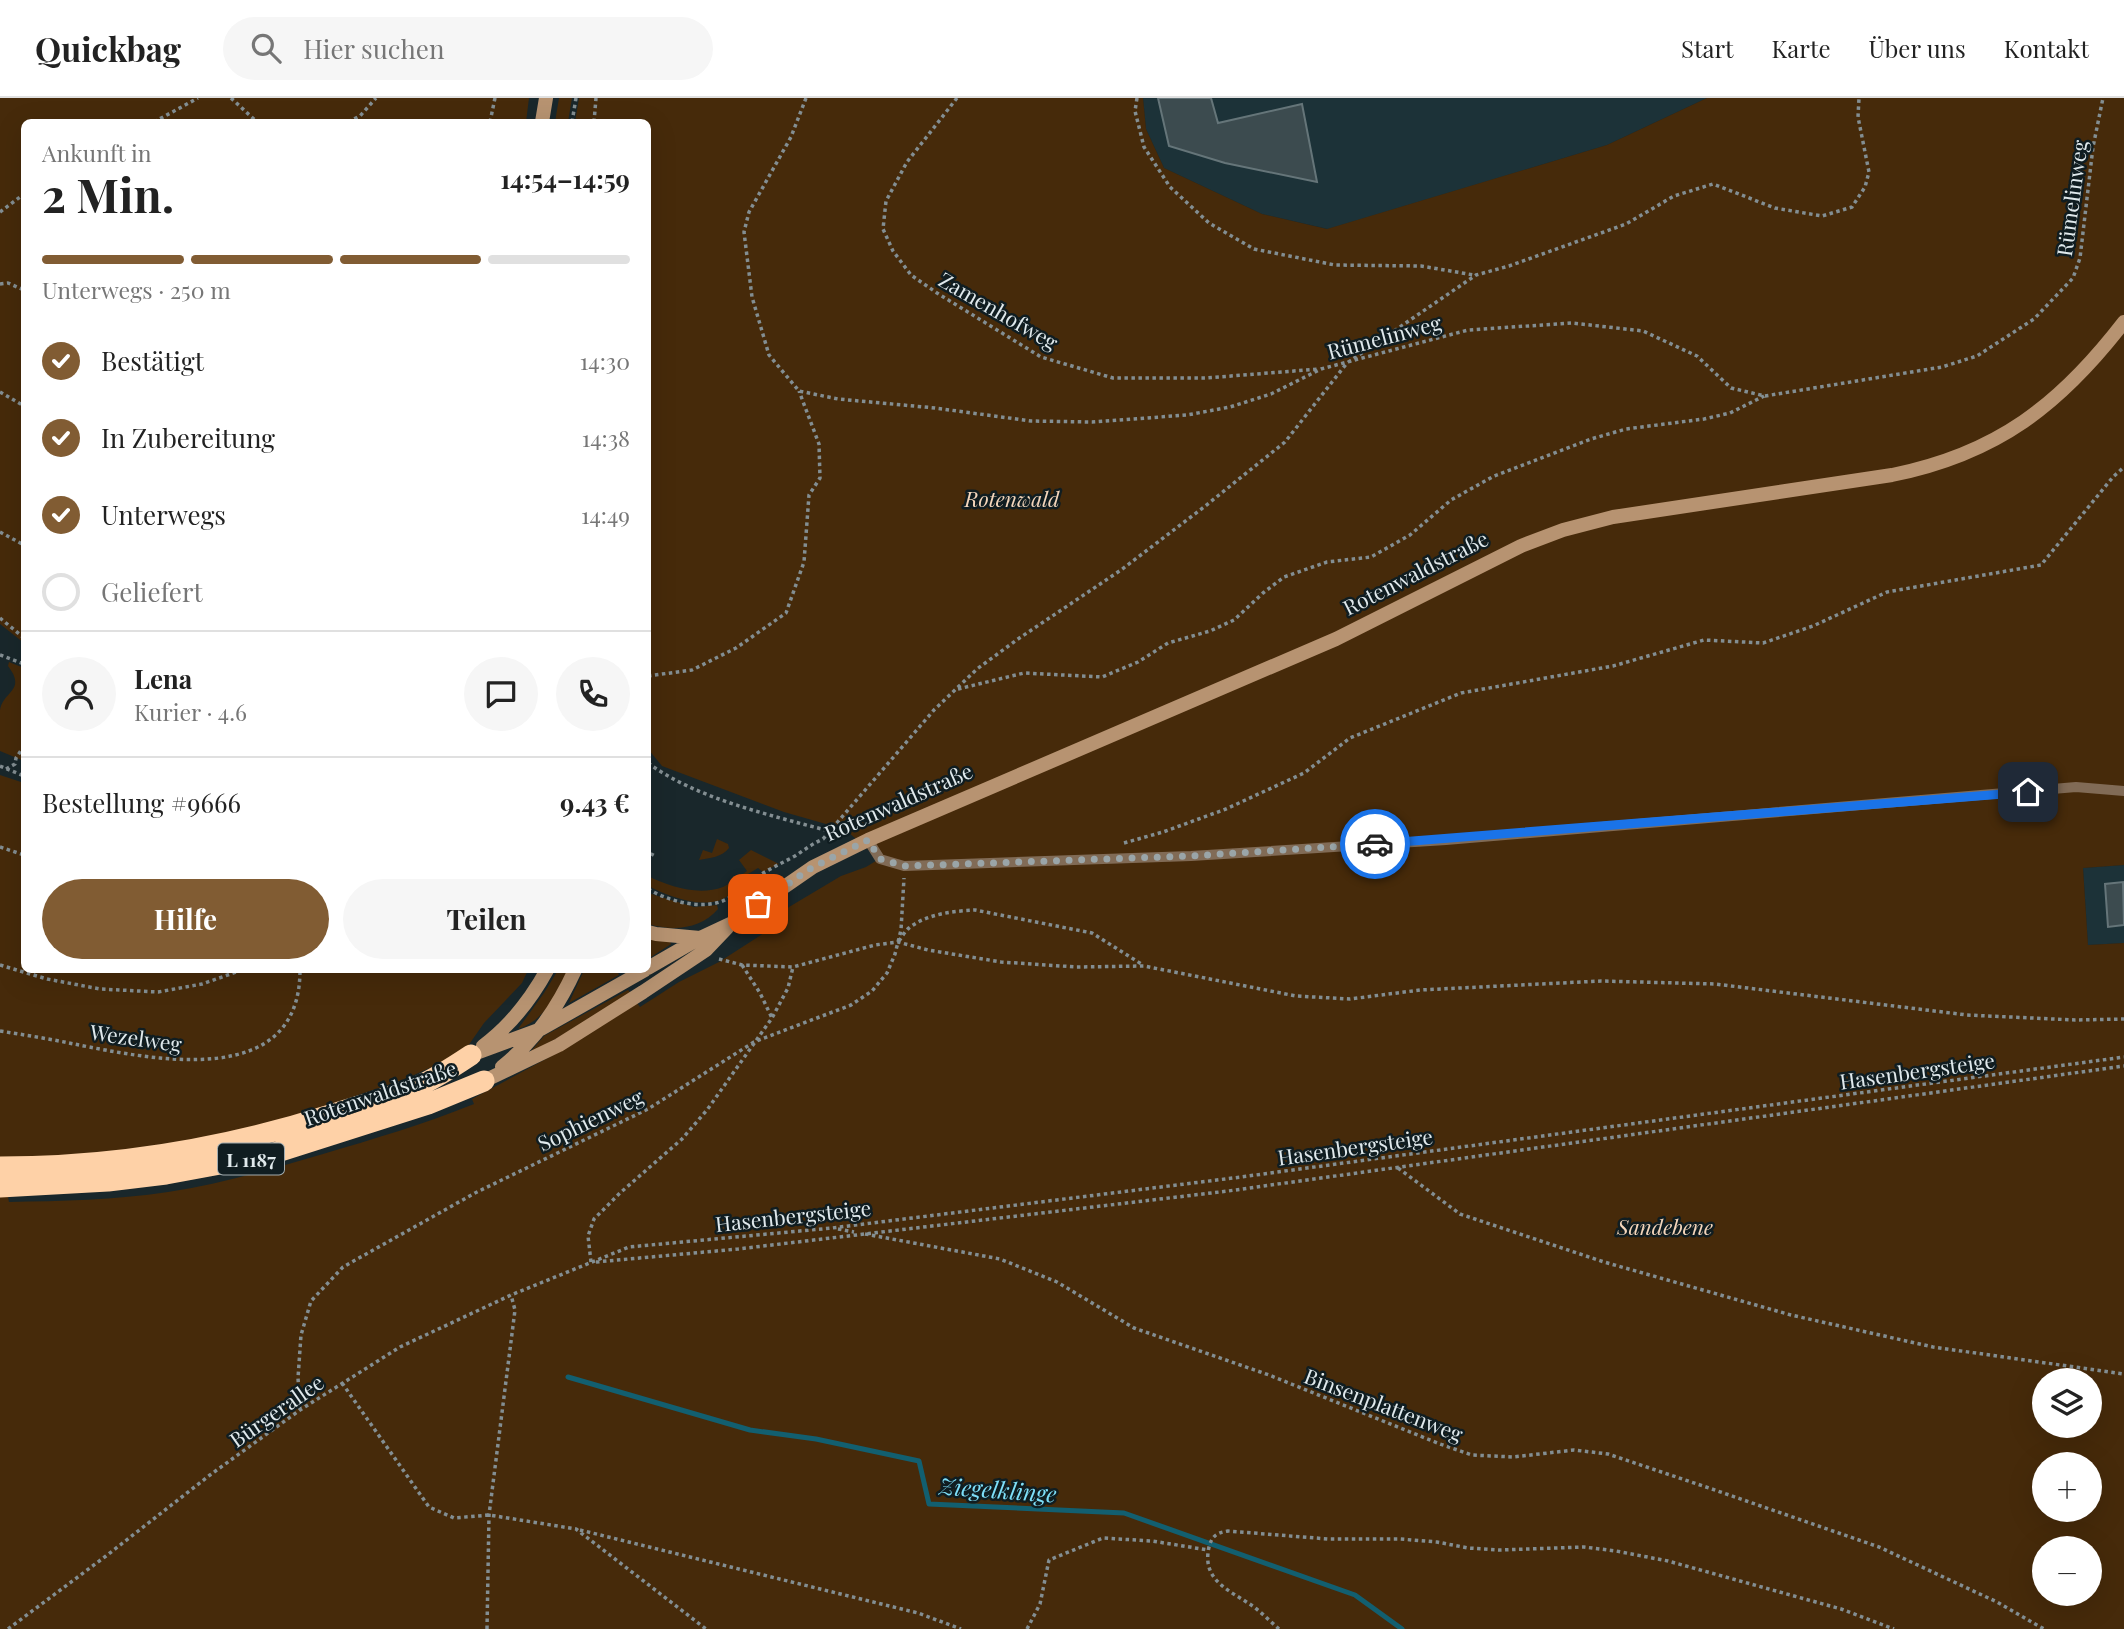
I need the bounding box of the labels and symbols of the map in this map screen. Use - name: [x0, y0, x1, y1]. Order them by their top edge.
- street label: Rümelinweg: [2049, 138, 2093, 258]
- street label: Zamenhofweg: [934, 265, 1064, 355]
- street label: Rümelinweg: [1324, 307, 1444, 365]
- park label: Rotenwald: [963, 484, 1060, 512]
- street label: Rotenwaldstraße: [1338, 523, 1492, 621]
- street label: Rotenwaldstraße: [819, 756, 977, 846]
- pin: [1998, 762, 2058, 822]
- courier: [1340, 809, 1410, 879]
- pin: [728, 874, 788, 934]
- street label: Wezelweg: [87, 1017, 184, 1057]
- street label: Hasenbergsteige: [1837, 1045, 1997, 1095]
- street label: Rotenwaldstraße: [300, 1053, 460, 1131]
- street label: Sophienweg: [533, 1081, 647, 1157]
- street label: Hasenbergsteige: [1275, 1121, 1435, 1171]
- road number: L 1187: [218, 1144, 284, 1175]
- street label: Hasenbergsteige: [714, 1193, 872, 1237]
- park label: Sandebene: [1616, 1212, 1713, 1240]
- street label: Binsenplattenweg: [1301, 1361, 1467, 1447]
- street label: Bürgerallee: [223, 1367, 329, 1453]
- water label: Ziegelklinge: [937, 1469, 1058, 1509]

